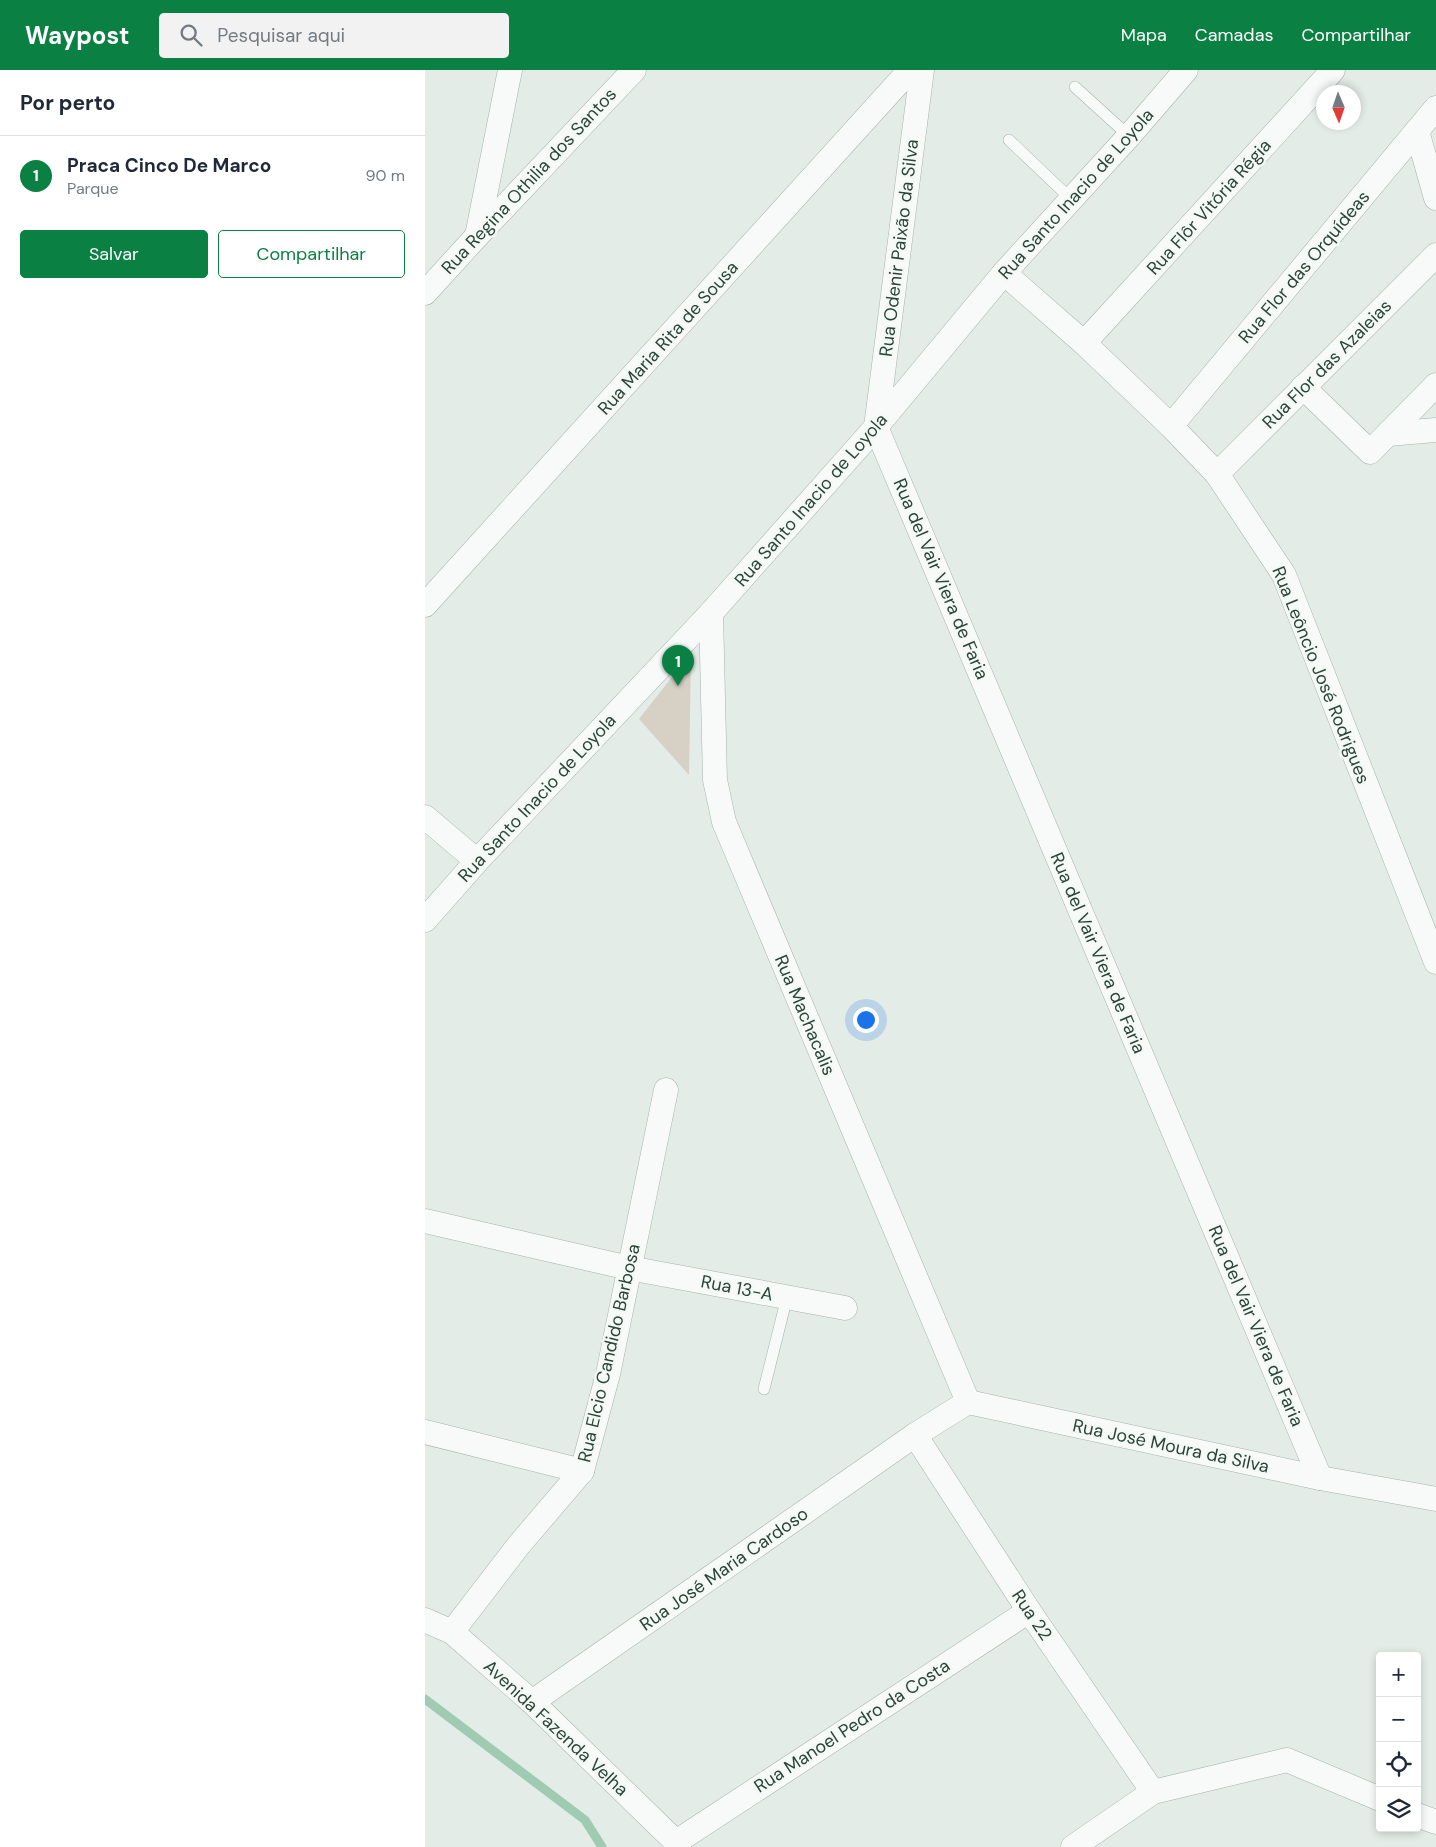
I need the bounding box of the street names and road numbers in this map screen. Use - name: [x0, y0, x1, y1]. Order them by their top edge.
- street label: Rua Regina Othilia dos Santos: [436, 83, 622, 279]
- street label: Rua Santo Inacio de Loyola: [993, 104, 1159, 284]
- street label: Rua Flôr Vitória Régia: [1141, 134, 1277, 280]
- street label: Rua Odenir Paixão da Silva: [874, 138, 924, 358]
- street label: Rua Flor das Orquídeas: [1233, 186, 1375, 348]
- street label: Rua Maria Rita de Sousa: [592, 256, 744, 420]
- street label: Rua Flor das Azaleias: [1257, 294, 1397, 434]
- street label: Rua Santo Inacio de Loyola: [729, 408, 893, 592]
- street label: Rua del Vair Viera de Faria: [888, 475, 994, 683]
- street label: Rua Leôncio José Rodrigues: [1266, 563, 1376, 787]
- street label: Rua Santo Inacio de Loyola: [453, 709, 621, 887]
- street label: Rua del Vair Viera de Faria: [1045, 849, 1151, 1057]
- street label: Rua Machacalis: [769, 951, 841, 1079]
- street label: Rua del Vair Viera de Faria: [1203, 1222, 1309, 1430]
- street label: Rua Elcio Candido Barbosa: [572, 1242, 646, 1464]
- street label: Rua 13-A: [699, 1269, 775, 1307]
- street label: Rua José Moura da Silva: [1071, 1413, 1271, 1479]
- street label: Rua José Maria Cardoso: [635, 1502, 813, 1636]
- street label: Rua 22: [1006, 1585, 1058, 1645]
- street label: Rua Manoel Pedro da Costa: [750, 1654, 954, 1798]
- street label: Avenida Fazenda Velha: [479, 1655, 633, 1801]

